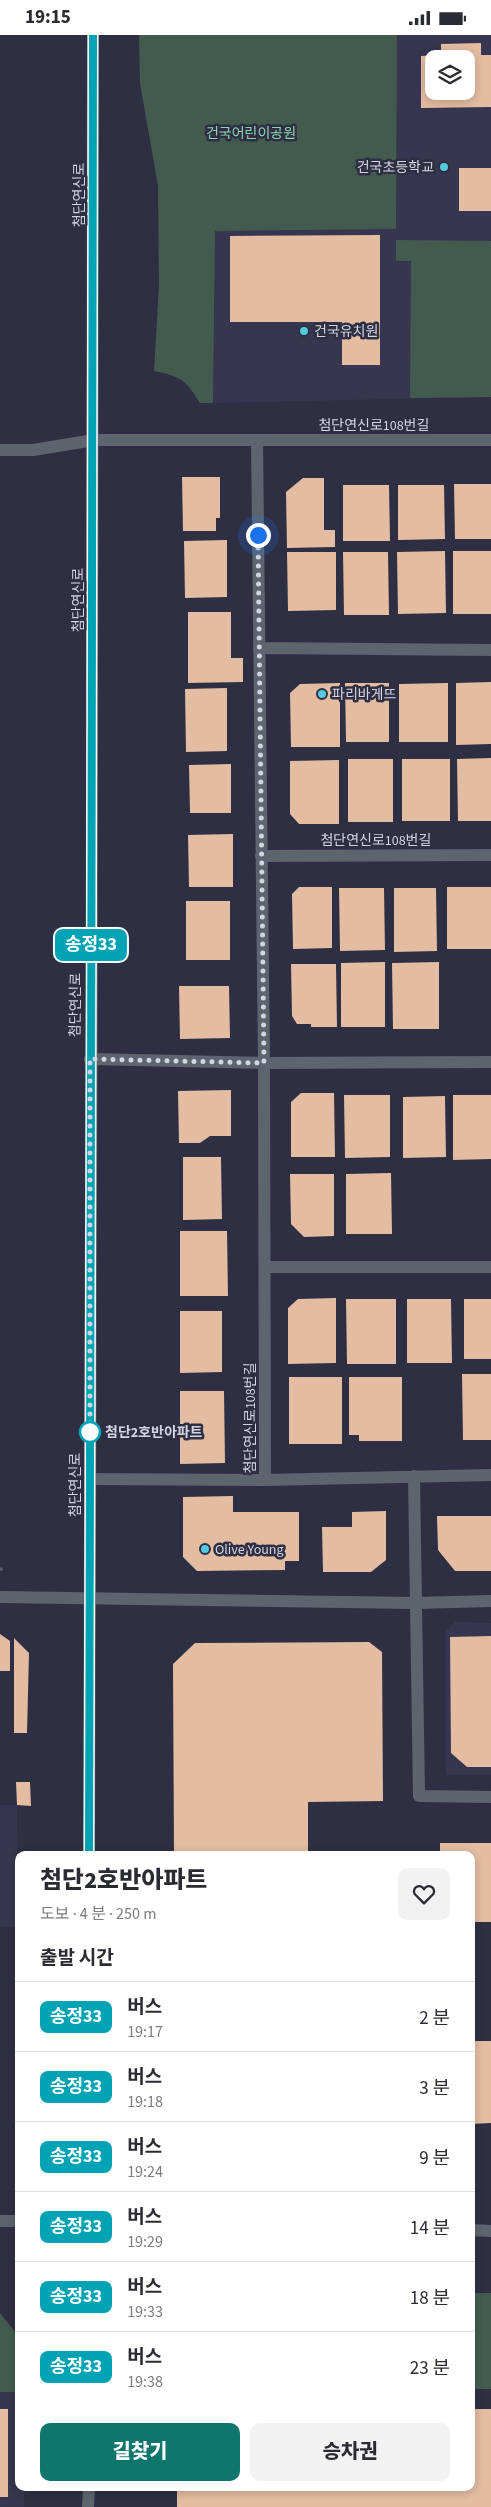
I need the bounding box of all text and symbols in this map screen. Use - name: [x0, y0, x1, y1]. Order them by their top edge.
- text: 19:15: [25, 4, 71, 31]
- map controls: [425, 50, 475, 100]
- button: layers: [425, 50, 475, 100]
- park label: 건국어린이공원: [206, 124, 296, 144]
- place label: 건국초등학교: [357, 158, 434, 178]
- marker: 건국초등학교: [438, 161, 450, 173]
- street label: 첨단연신로: [70, 163, 90, 227]
- place label: 건국유치원: [314, 322, 378, 342]
- marker: 건국유치원: [298, 325, 310, 337]
- street label: 첨단연신로108번길: [318, 416, 430, 436]
- your location: [246, 523, 271, 548]
- street label: 첨단연신로: [69, 568, 89, 632]
- place label: 파리바게뜨: [332, 685, 397, 705]
- marker: 파리바게뜨: [316, 688, 328, 700]
- street label: 첨단연신로108번길: [320, 831, 432, 851]
- line badge: 송정33: [56, 929, 126, 961]
- text: 송정33: [65, 932, 117, 957]
- street label: 첨단연신로: [65, 973, 87, 1037]
- street label: 첨단연신로108번길: [241, 1362, 261, 1474]
- marker: 첨단2호반아파트: [79, 1421, 101, 1443]
- place label: 첨단2호반아파트: [105, 1423, 203, 1443]
- street label: 첨단연신로: [66, 1453, 86, 1517]
- place label: Olive Young: [215, 1540, 284, 1560]
- marker: Olive Young: [199, 1543, 211, 1555]
- text: 첨단2호반아파트: [40, 1863, 207, 1898]
- button: heart: [398, 1868, 450, 1920]
- text: 도보 · 4 분 · 250 m: [40, 1903, 156, 1925]
- text: 출발 시간: [40, 1945, 114, 1972]
- text: 버스: [127, 1994, 162, 2021]
- text: 송정33: [50, 2004, 102, 2029]
- text: 2 분: [419, 2005, 450, 2032]
- text: 19:17: [127, 2021, 163, 2043]
- text: 버스: [127, 2064, 162, 2091]
- text: 송정33: [50, 2074, 102, 2099]
- text: 3 분: [419, 2075, 450, 2102]
- text: 19:18: [127, 2091, 163, 2113]
- text: 버스: [127, 2134, 162, 2161]
- text: 송정33: [50, 2144, 102, 2169]
- text: 9 분: [419, 2145, 450, 2172]
- text: 19:24: [127, 2161, 163, 2183]
- text: 버스: [127, 2204, 162, 2231]
- text: 송정33: [50, 2214, 102, 2239]
- text: 14 분: [410, 2215, 450, 2242]
- text: 19:29: [127, 2231, 163, 2253]
- text: 버스: [127, 2274, 162, 2301]
- text: 송정33: [50, 2284, 102, 2309]
- text: 18 분: [410, 2285, 450, 2312]
- text: 19:33: [127, 2301, 163, 2323]
- text: 버스: [127, 2344, 162, 2371]
- text: 송정33: [50, 2354, 102, 2379]
- text: 23 분: [410, 2355, 450, 2382]
- text: 19:38: [127, 2371, 163, 2393]
- button: 길찾기: [40, 2423, 240, 2481]
- button: 승차권: [250, 2423, 450, 2481]

